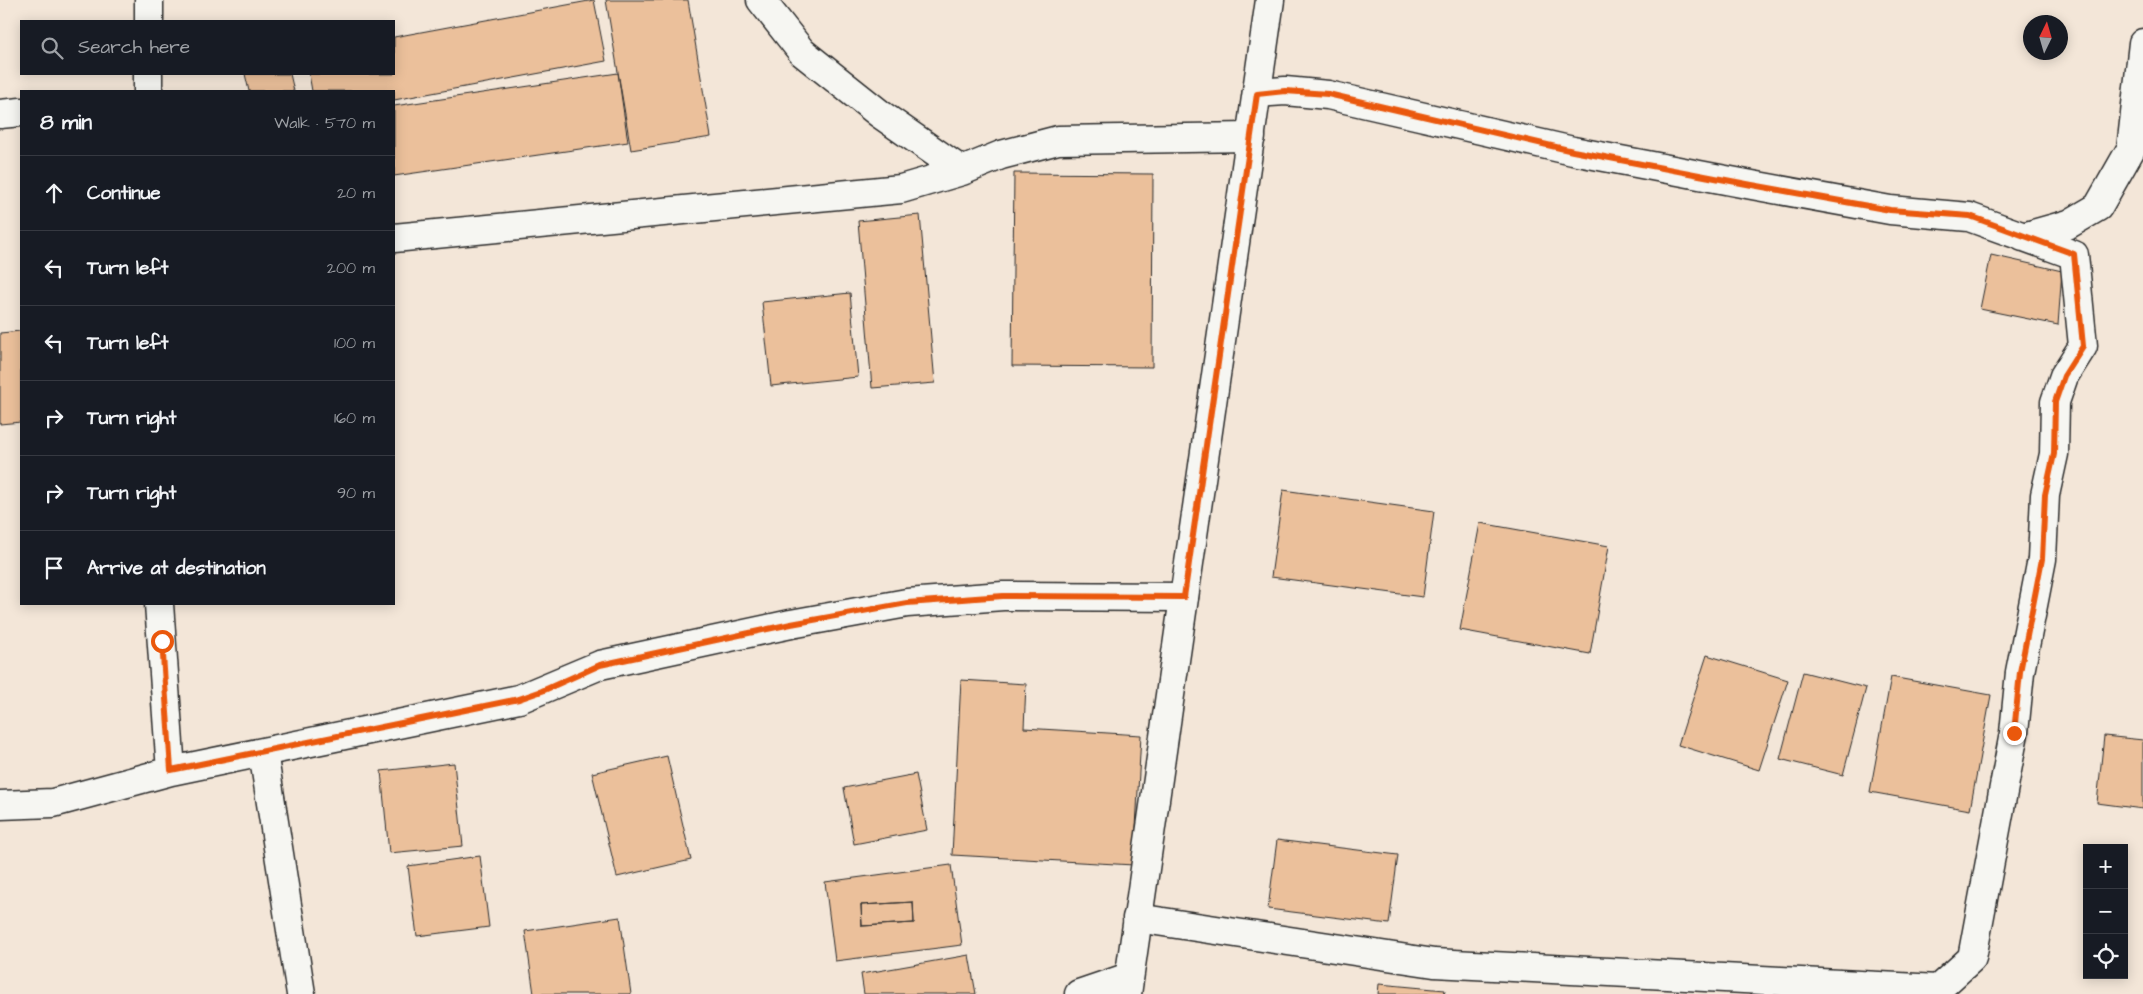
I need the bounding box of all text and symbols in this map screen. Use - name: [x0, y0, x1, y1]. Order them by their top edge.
- north arrow: [2023, 15, 2068, 60]
- search box: [20, 20, 395, 75]
- icon: search: [38, 34, 66, 62]
- text: Search here: [78, 34, 190, 61]
- text: 8 min: [40, 108, 92, 137]
- text: Walk · 570 m: [274, 112, 375, 134]
- icon: ahead: [40, 179, 68, 207]
- text: Continue: [87, 180, 161, 207]
- text: 20 m: [337, 182, 375, 204]
- icon: left: [40, 254, 68, 282]
- text: Turn left: [87, 255, 168, 282]
- text: 200 m: [327, 257, 375, 279]
- icon: left: [40, 329, 68, 357]
- text: Turn left: [87, 330, 168, 357]
- text: 100 m: [334, 332, 375, 354]
- icon: right: [40, 404, 68, 432]
- text: Turn right: [87, 405, 176, 432]
- text: 160 m: [334, 407, 375, 429]
- icon: right: [40, 479, 68, 507]
- text: Turn right: [87, 480, 176, 507]
- text: 90 m: [337, 482, 375, 504]
- icon: arrive: [40, 554, 68, 582]
- text: Arrive at destination: [87, 555, 266, 582]
- route start: [151, 630, 174, 653]
- route end: [2003, 722, 2026, 745]
- map controls: [2083, 844, 2128, 979]
- button: +: [2083, 844, 2128, 889]
- button: −: [2083, 889, 2128, 934]
- button: locate: [2083, 934, 2128, 979]

